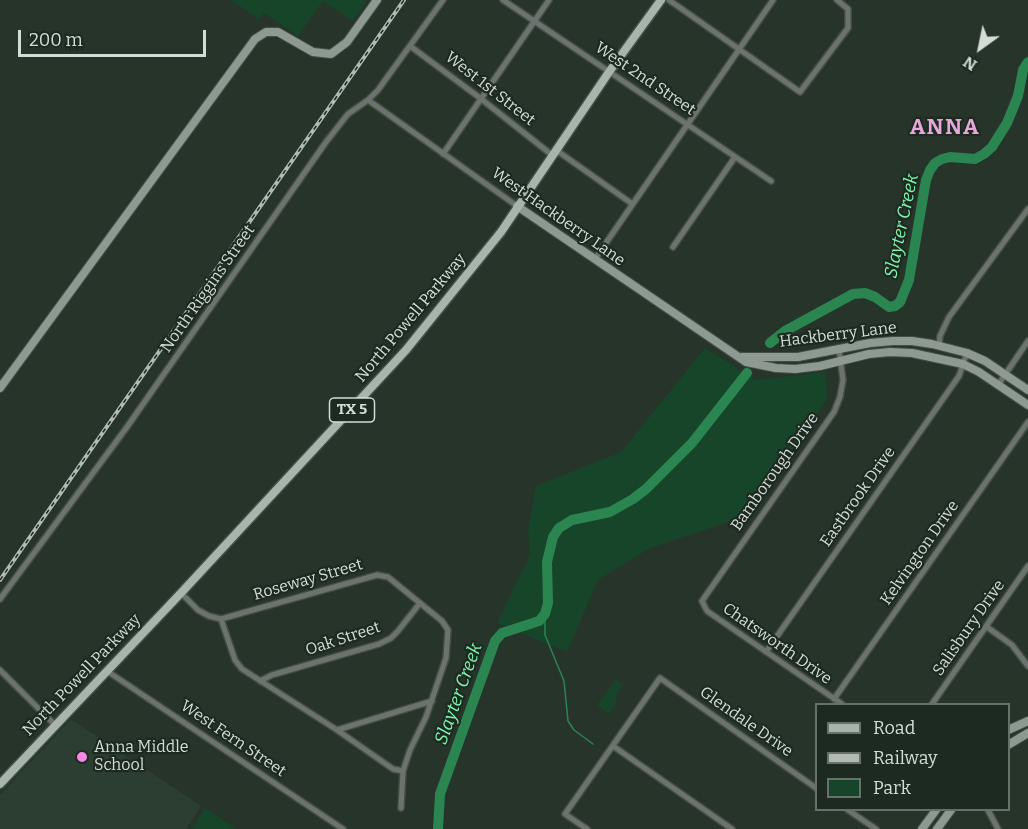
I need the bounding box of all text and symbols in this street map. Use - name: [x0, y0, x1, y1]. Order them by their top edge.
- scale bar: [21, 18, 208, 56]
- north arrow: [950, 18, 1010, 78]
- text: 200 m: [29, 29, 83, 51]
- street label: West 2nd Street: [591, 38, 699, 120]
- street label: West 1st Street: [441, 48, 539, 130]
- text: N: [960, 52, 980, 75]
- district label: ANNA: [910, 115, 980, 141]
- street label: West Hackberry Lane: [488, 164, 628, 270]
- water label: Slayter Creek: [880, 172, 924, 280]
- street label: North Riggins Street: [157, 222, 259, 356]
- street label: North Powell Parkway: [352, 250, 470, 386]
- street label: Hackberry Lane: [778, 318, 898, 352]
- road number: TX 5: [330, 398, 374, 422]
- street label: Bamborough Drive: [727, 409, 823, 535]
- street label: Eastbrook Drive: [816, 443, 900, 551]
- street label: Kelvington Drive: [877, 497, 963, 609]
- street label: Roseway Street: [251, 555, 365, 605]
- street label: Salisbury Drive: [929, 576, 1009, 680]
- street label: Chatsworth Drive: [719, 599, 835, 689]
- street label: North Powell Parkway: [19, 610, 145, 740]
- street label: Oak Street: [303, 618, 383, 660]
- water label: Slayter Creek: [431, 640, 487, 748]
- street label: Glendale Drive: [696, 683, 796, 761]
- street label: West Fern Street: [177, 697, 289, 781]
- legend: [815, 703, 1010, 811]
- text: Road: [873, 717, 915, 739]
- place label: Anna Middle School: [94, 738, 189, 776]
- text: Railway: [873, 747, 937, 769]
- marker: Anna Middle School: [75, 750, 89, 764]
- text: Park: [873, 777, 911, 799]

